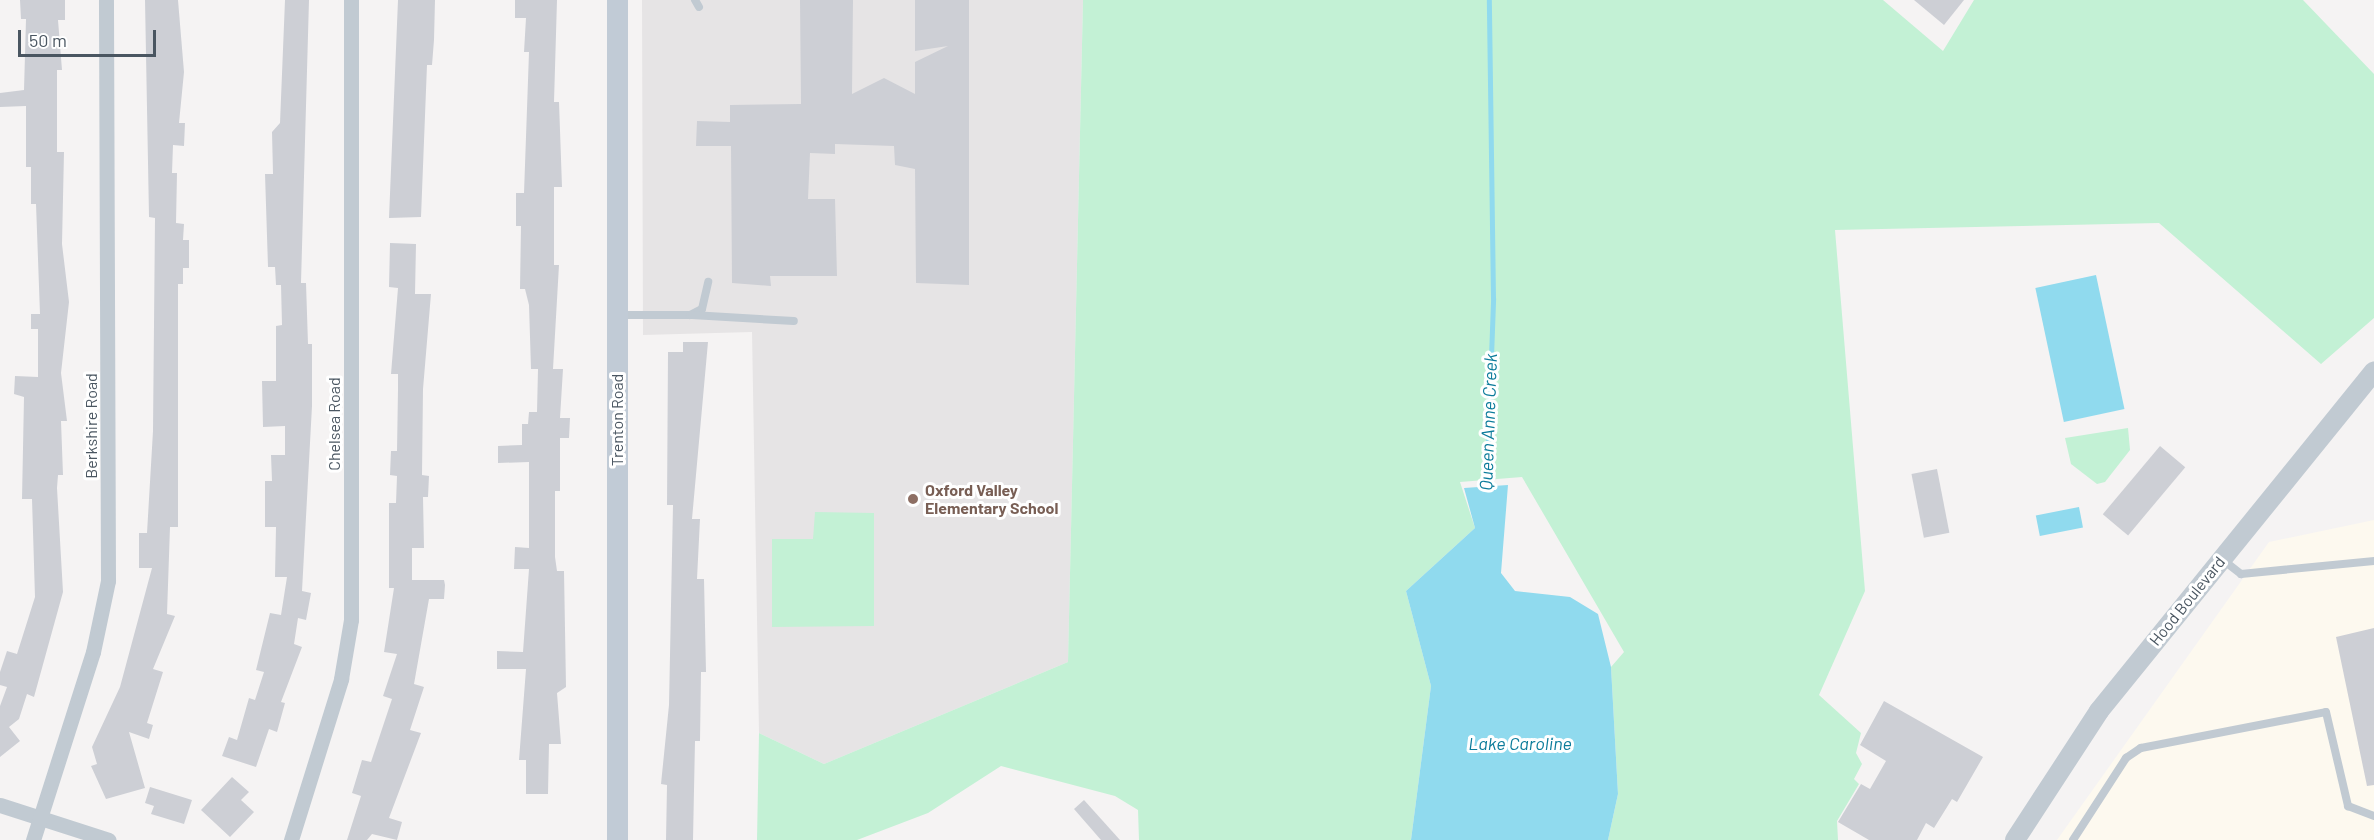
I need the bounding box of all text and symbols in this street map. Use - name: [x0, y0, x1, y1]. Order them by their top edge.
- scale bar: [21, 18, 159, 56]
- text: 50 m: [29, 29, 67, 51]
- water label: Queen Anne Creek: [1475, 353, 1501, 491]
- street label: Berkshire Road: [81, 373, 101, 479]
- street label: Trenton Road: [607, 374, 627, 466]
- street label: Chelsea Road: [324, 377, 344, 471]
- place label: Oxford Valley Elementary School: [925, 480, 1058, 518]
- marker: Oxford Valley Elementary School: [906, 492, 920, 506]
- street label: Hood Boulevard: [2145, 553, 2229, 649]
- water label: Lake Caroline: [1468, 732, 1572, 754]

